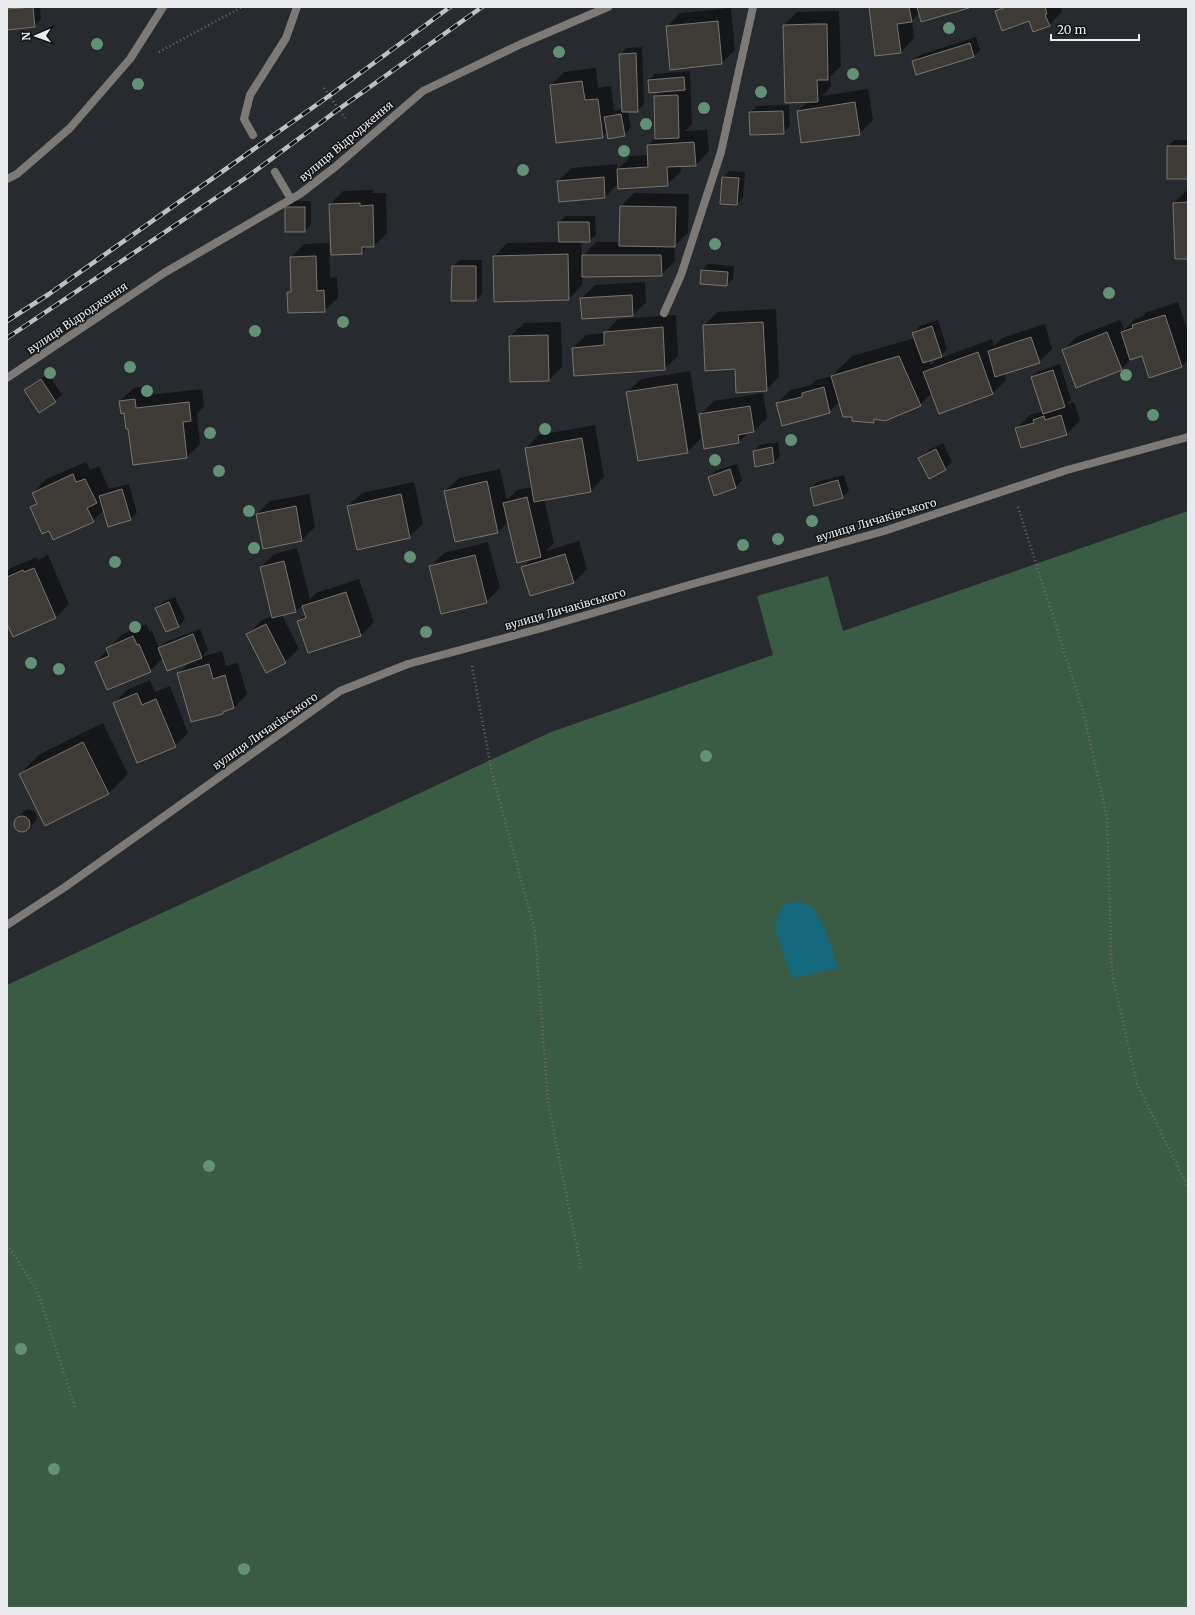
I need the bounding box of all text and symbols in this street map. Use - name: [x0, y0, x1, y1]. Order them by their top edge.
- north arrow: [16, 16, 56, 56]
- scale bar: [1051, 16, 1139, 42]
- text: 20 m: [1057, 22, 1086, 37]
- text: N: [19, 31, 33, 41]
- street label: вулиця Відродження: [296, 97, 396, 184]
- street label: вулиця Відродження: [24, 279, 130, 357]
- street label: вулиця Личаківського: [814, 495, 938, 545]
- street label: вулиця Личаківського: [503, 585, 628, 633]
- street label: вулиця Личаківського: [210, 689, 321, 773]

